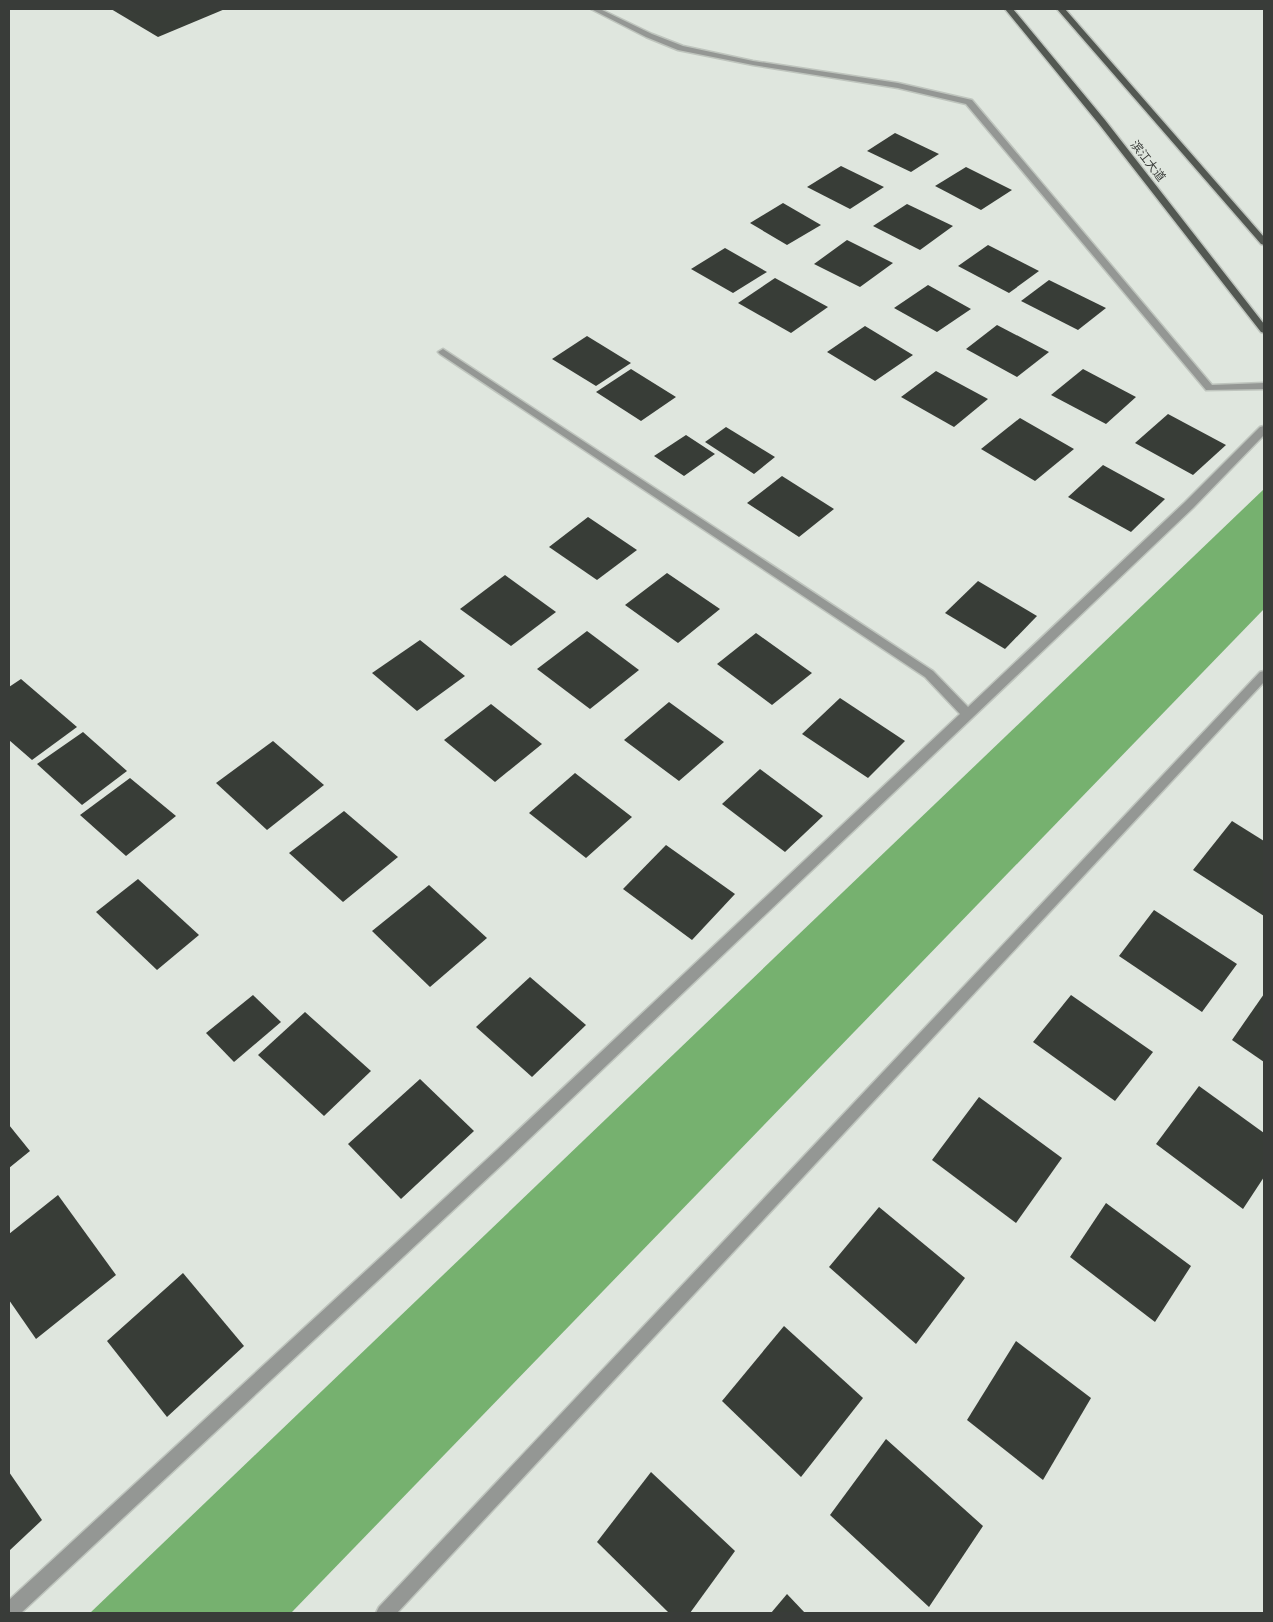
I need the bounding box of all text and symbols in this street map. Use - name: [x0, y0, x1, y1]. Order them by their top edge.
- street label: 滨江大道: [1128, 138, 1168, 184]

